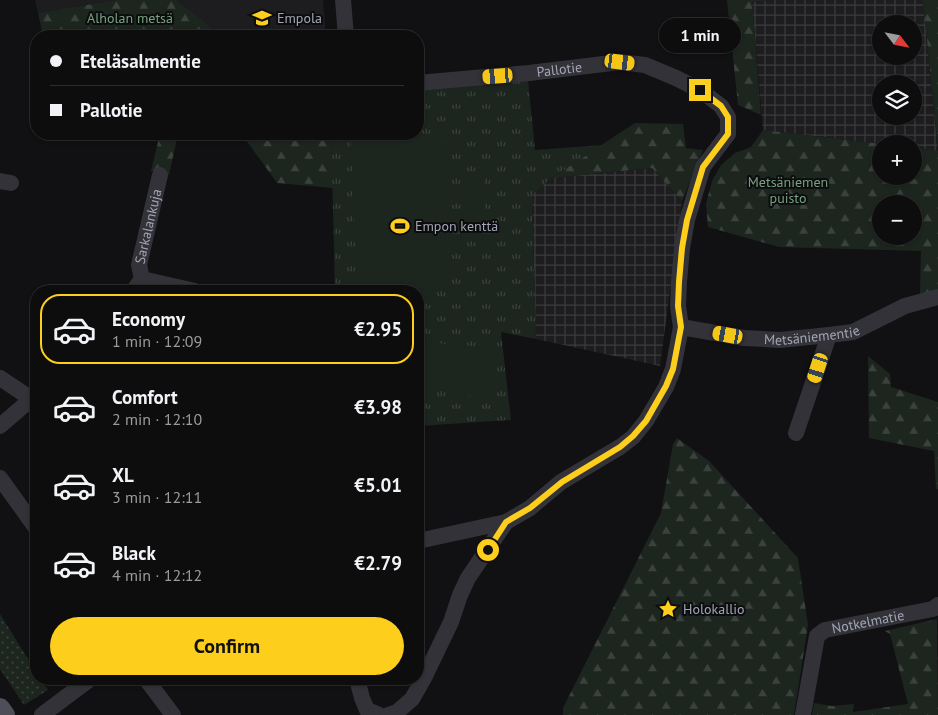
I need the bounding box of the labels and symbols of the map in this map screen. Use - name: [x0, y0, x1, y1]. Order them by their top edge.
- school or university icon: Empola: [251, 7, 273, 29]
- park label: Alholan metsä: [87, 9, 173, 27]
- place label: Empola: [277, 9, 322, 27]
- north arrow: [872, 15, 922, 65]
- callout: 1 min: [659, 18, 741, 52]
- car: [604, 53, 635, 71]
- street label: Pallotie: [536, 58, 583, 81]
- car: [482, 67, 513, 85]
- route end: [689, 79, 711, 101]
- park label: Metsäniemen puisto: [748, 173, 828, 207]
- street label: Sarkalankuja: [131, 187, 165, 266]
- sports icon: Empon kenttä: [389, 215, 411, 237]
- place label: Empon kenttä: [415, 217, 498, 235]
- street label: Metsäniementie: [763, 321, 863, 349]
- car: [711, 325, 744, 345]
- car: [806, 351, 829, 385]
- route start: [477, 539, 499, 561]
- place icon: Holokallio: [657, 598, 679, 620]
- place label: Holokallio: [683, 600, 745, 618]
- street label: Notkelmatie: [830, 606, 906, 637]

